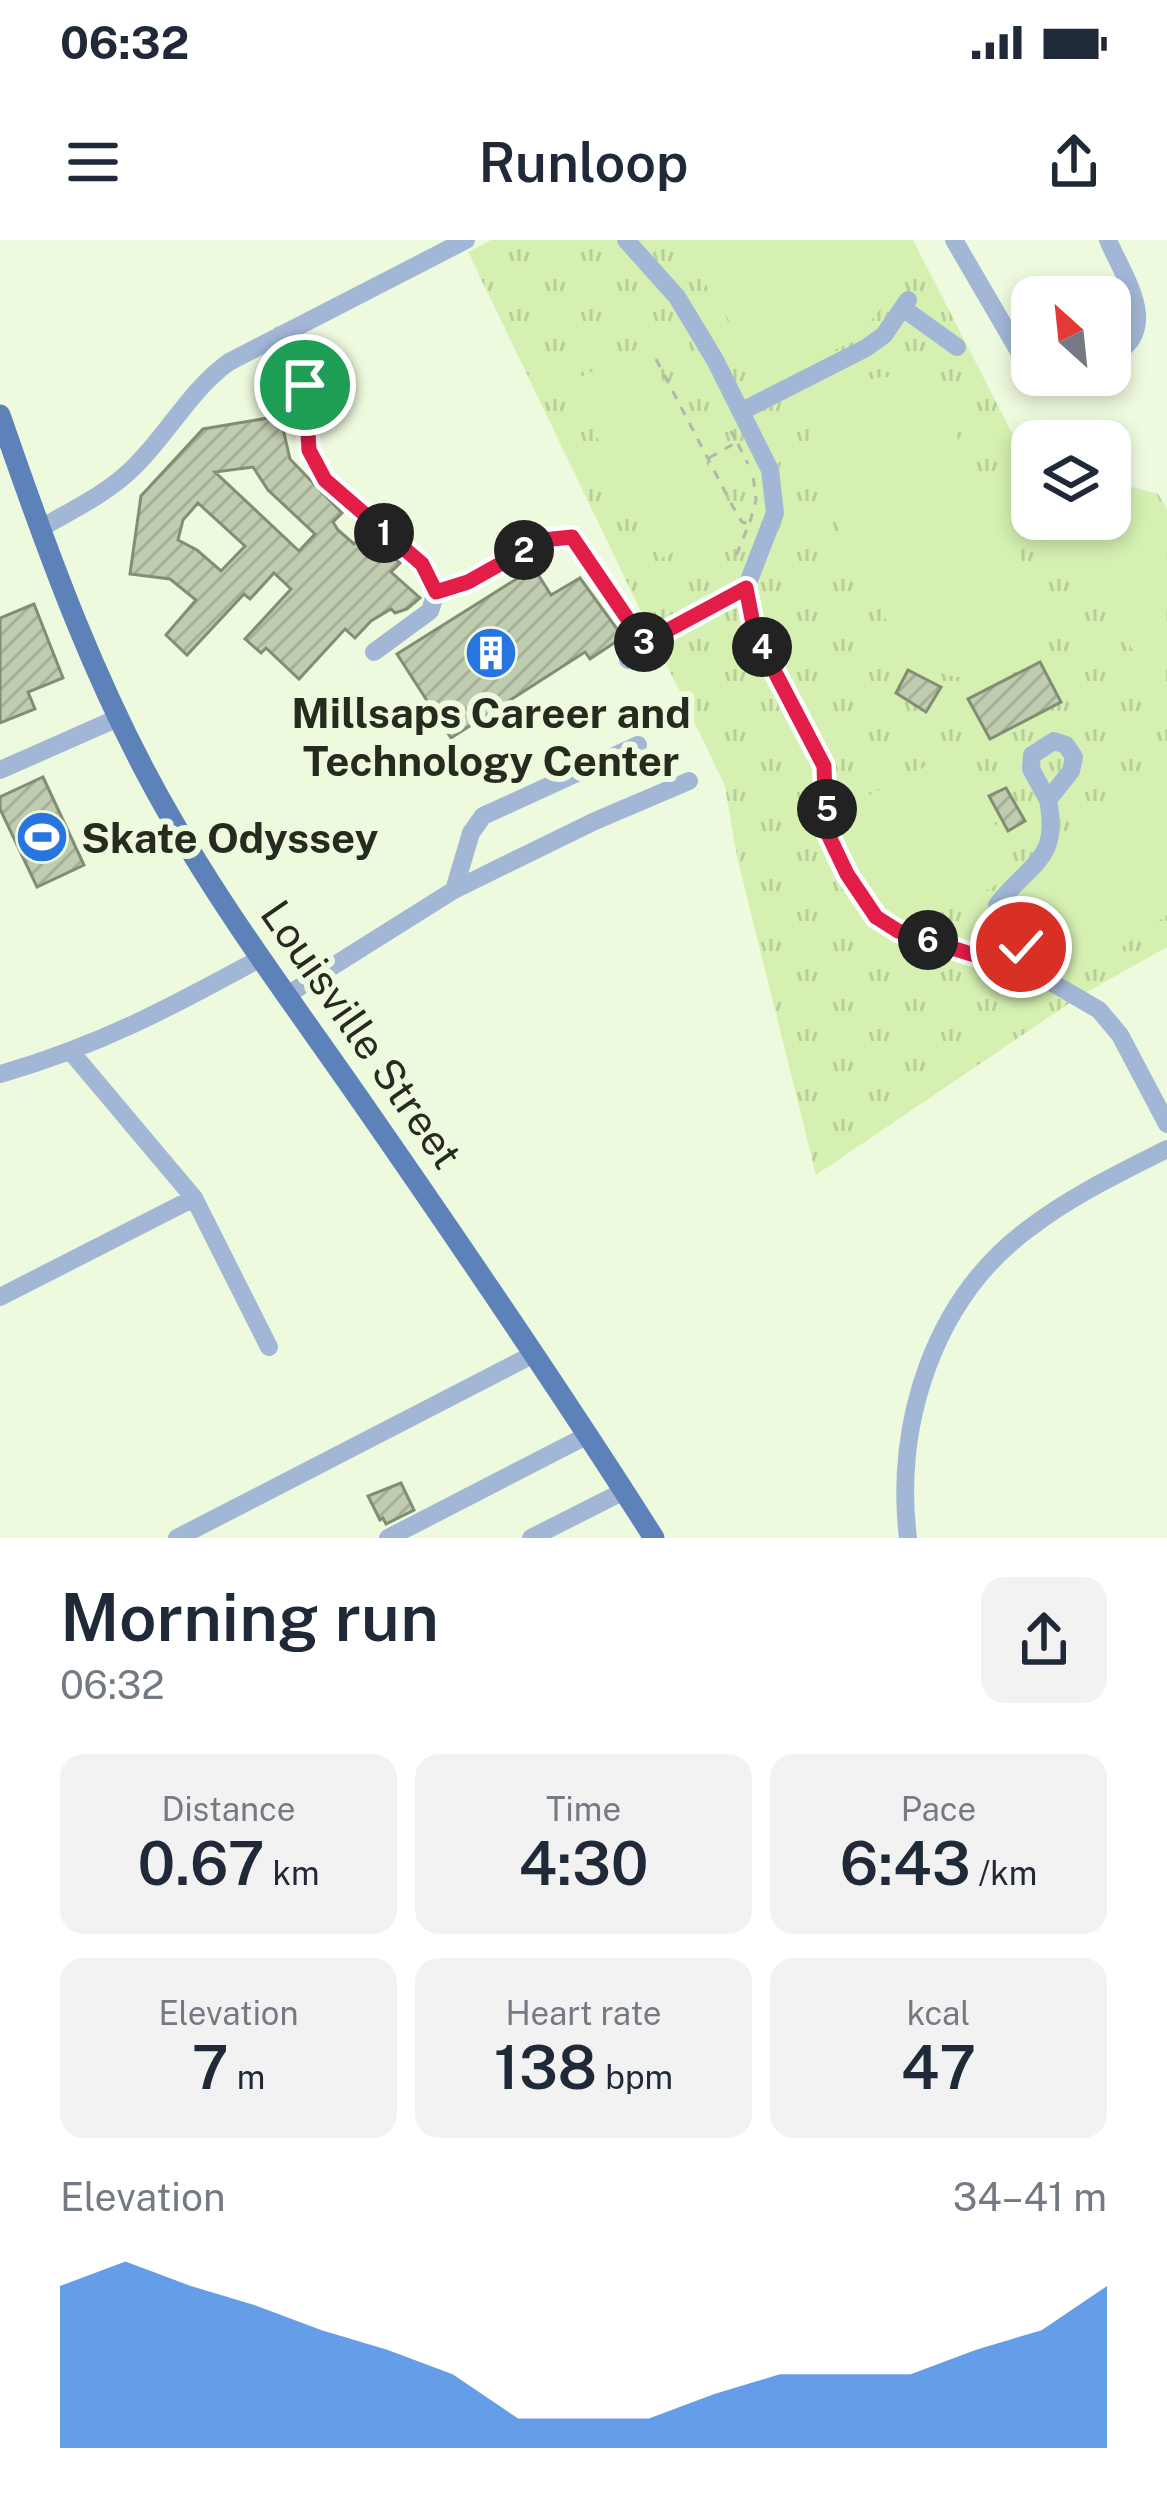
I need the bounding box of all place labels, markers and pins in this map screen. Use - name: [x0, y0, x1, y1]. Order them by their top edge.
- pin: [254, 334, 356, 436]
- pin: 1: [354, 503, 414, 563]
- pin: 2: [494, 520, 554, 580]
- pin: 3: [614, 612, 674, 672]
- pin: 4: [732, 617, 792, 677]
- building icon: Millsaps Career and Technology Center: [463, 625, 519, 681]
- place label: Millsaps Career and Technology Center: [291, 688, 691, 785]
- pin: 5: [797, 779, 857, 839]
- sports icon: Skate Odyssey: [14, 809, 70, 865]
- place label: Skate Odyssey: [81, 813, 379, 862]
- pin: [970, 896, 1072, 998]
- pin: 6: [898, 910, 958, 970]

